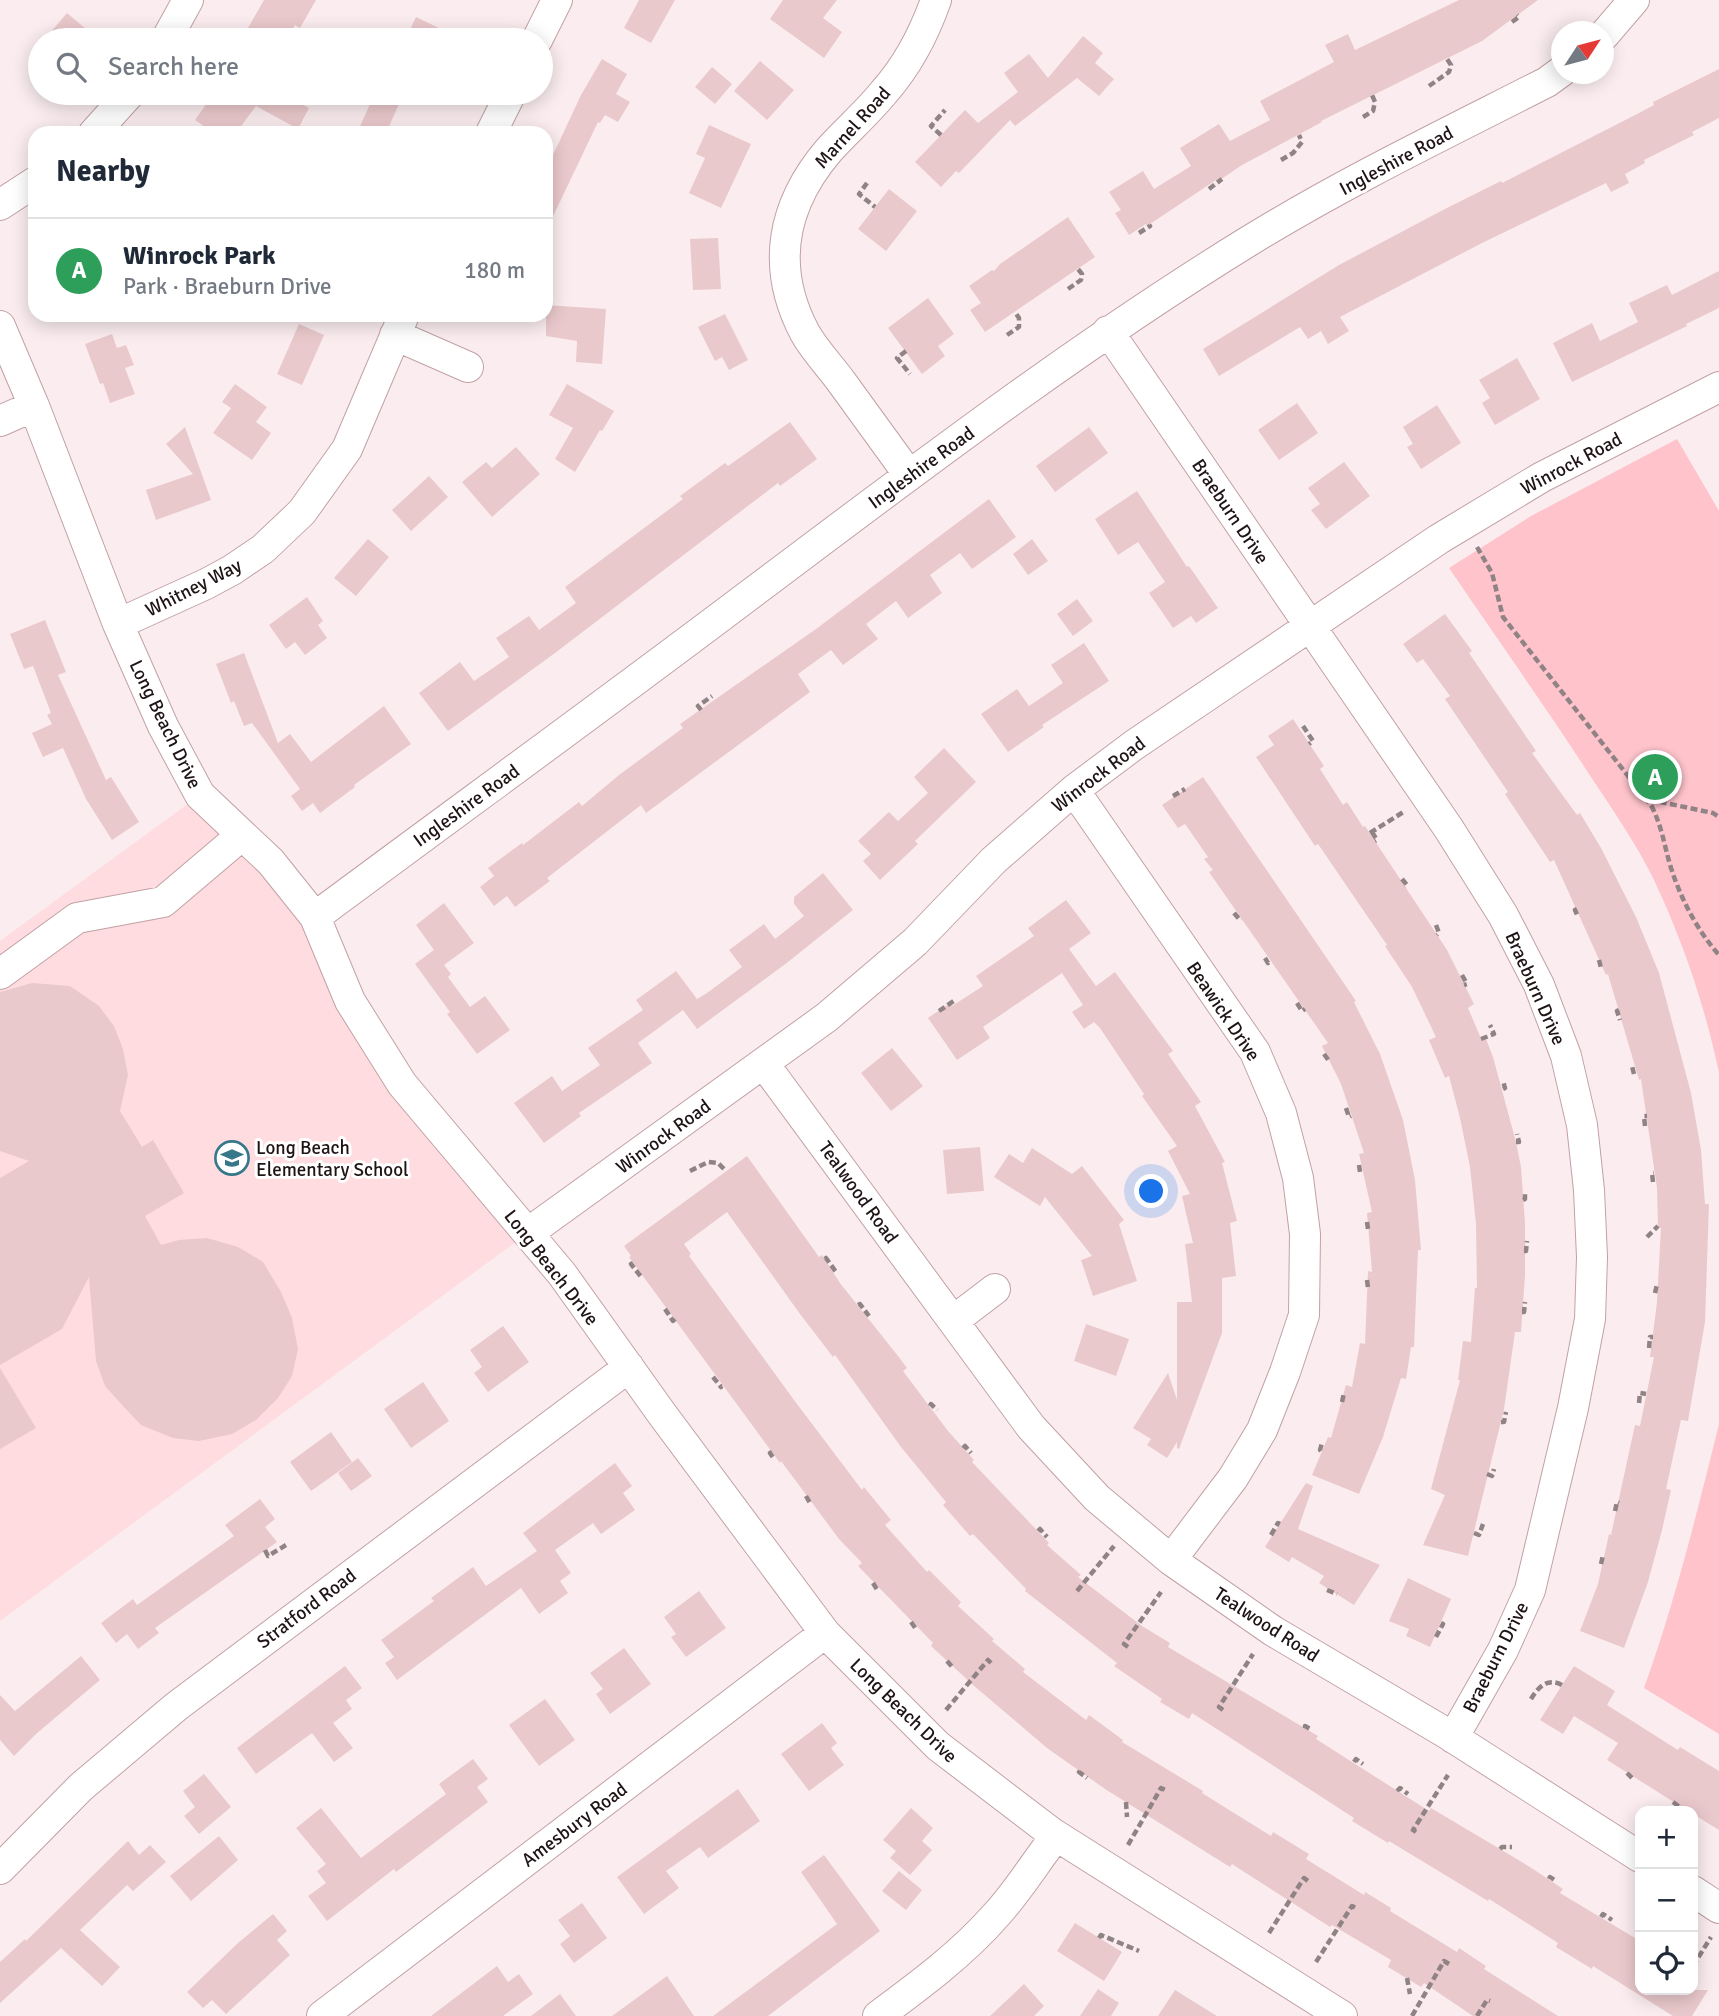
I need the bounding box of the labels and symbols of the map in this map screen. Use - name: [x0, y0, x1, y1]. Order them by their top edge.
- north arrow: [1551, 21, 1614, 84]
- street label: Marnel Road: [810, 82, 896, 174]
- street label: Ingleshire Road: [1335, 121, 1458, 201]
- street label: Ingleshire Road: [864, 421, 979, 514]
- street label: Winrock Road: [1517, 427, 1626, 501]
- street label: Braeburn Drive: [1186, 454, 1274, 569]
- street label: Whitney Way: [141, 553, 246, 622]
- street label: Long Beach Drive: [124, 656, 207, 793]
- street label: Winrock Road: [1047, 732, 1150, 818]
- pin: A: [1632, 751, 1678, 803]
- street label: Ingleshire Road: [409, 759, 524, 852]
- street label: Braeburn Drive: [1499, 928, 1571, 1049]
- street label: Beawick Drive: [1181, 957, 1265, 1066]
- street label: Winrock Road: [611, 1094, 716, 1179]
- place label: Long Beach Elementary School: [256, 1136, 409, 1182]
- street label: Tealwood Road: [813, 1137, 903, 1248]
- school or university icon: Long Beach Elementary School: [213, 1139, 251, 1177]
- your location: [1134, 1174, 1168, 1208]
- street label: Long Beach Drive: [499, 1205, 604, 1330]
- street label: Stratford Road: [252, 1564, 361, 1654]
- street label: Tealwood Road: [1209, 1582, 1324, 1668]
- street label: Braeburn Drive: [1458, 1598, 1534, 1717]
- street label: Long Beach Drive: [844, 1653, 962, 1768]
- street label: Amesbury Road: [517, 1777, 632, 1872]

